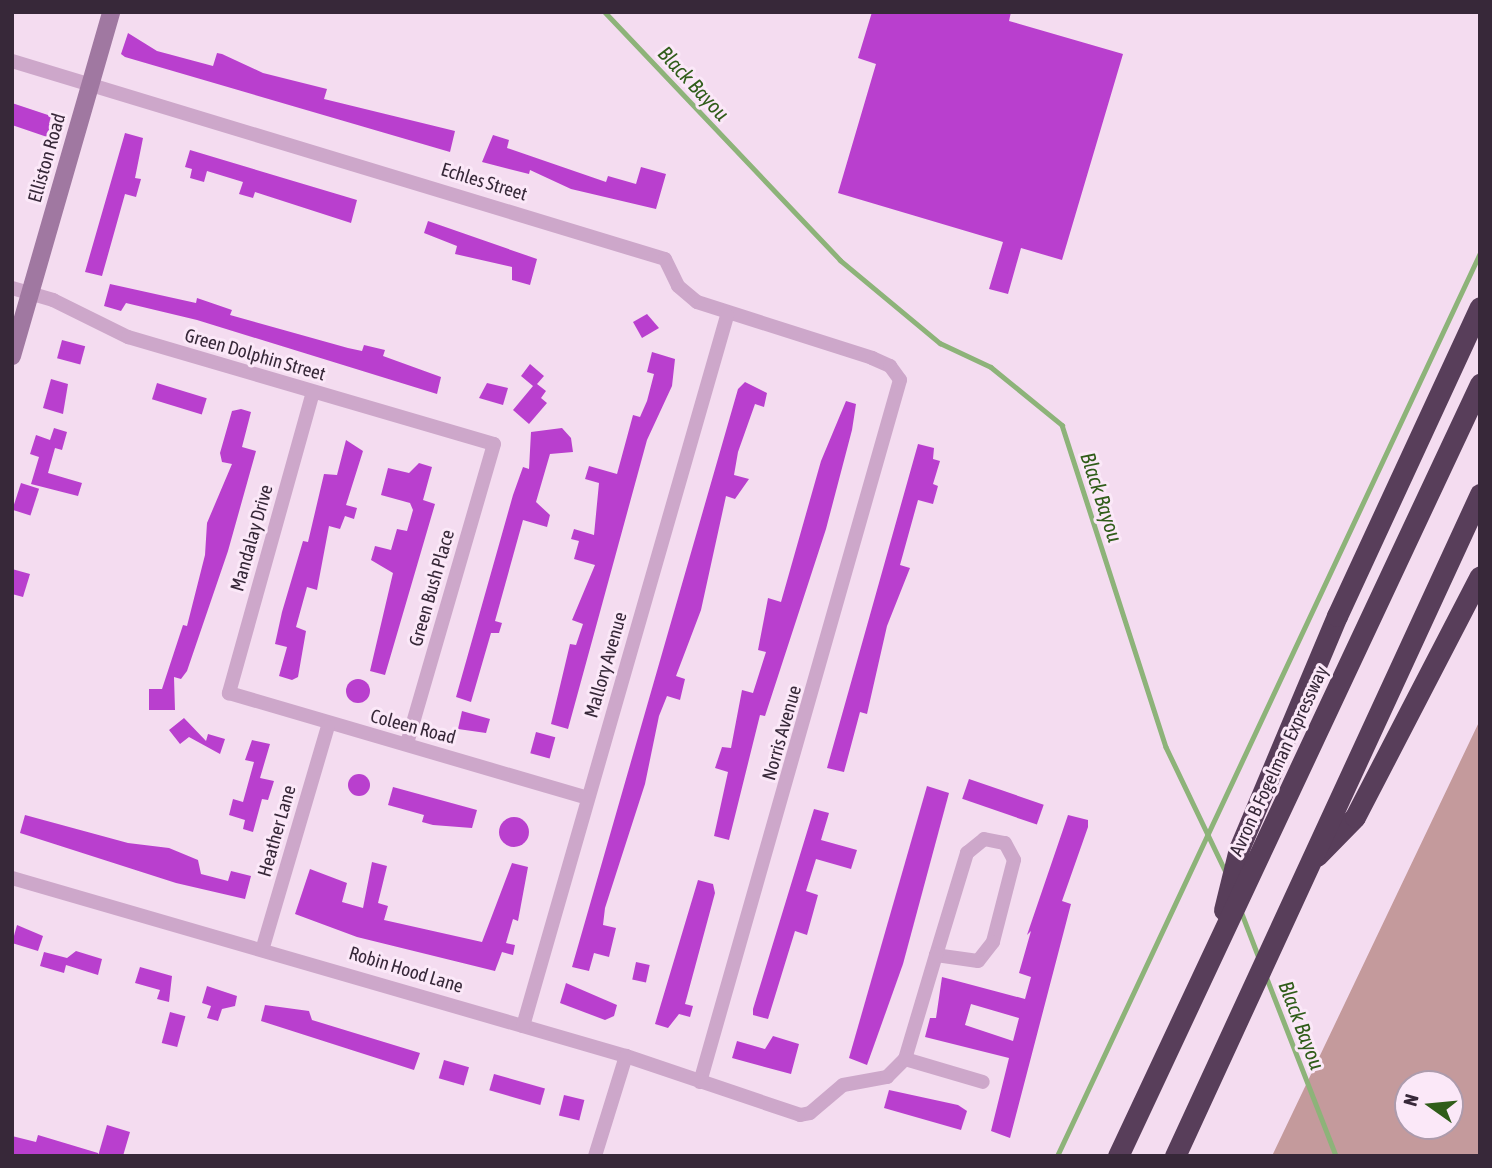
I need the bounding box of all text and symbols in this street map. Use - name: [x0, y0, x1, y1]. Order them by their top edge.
- water label: Black Bayou: [653, 40, 735, 126]
- street label: Elliston Road: [23, 111, 71, 205]
- street label: Echles Street: [438, 158, 530, 206]
- street label: Green Dolphin Street: [182, 324, 328, 386]
- water label: Black Bayou: [1076, 449, 1128, 545]
- street label: Mandalay Drive: [226, 482, 278, 594]
- street label: Green Bush Place: [404, 527, 460, 649]
- street label: Mallory Avenue: [580, 609, 632, 721]
- street label: Avron B Fogelman Expressway: [1225, 662, 1333, 860]
- street label: Norris Avenue: [758, 683, 806, 783]
- street label: Coleen Road: [368, 705, 458, 749]
- street label: Heather Lane: [253, 783, 301, 879]
- street label: Robin Hood Lane: [346, 942, 466, 998]
- water label: Black Bayou: [1274, 977, 1330, 1073]
- north arrow: [1394, 1070, 1464, 1140]
- text: N: [1399, 1092, 1423, 1108]

